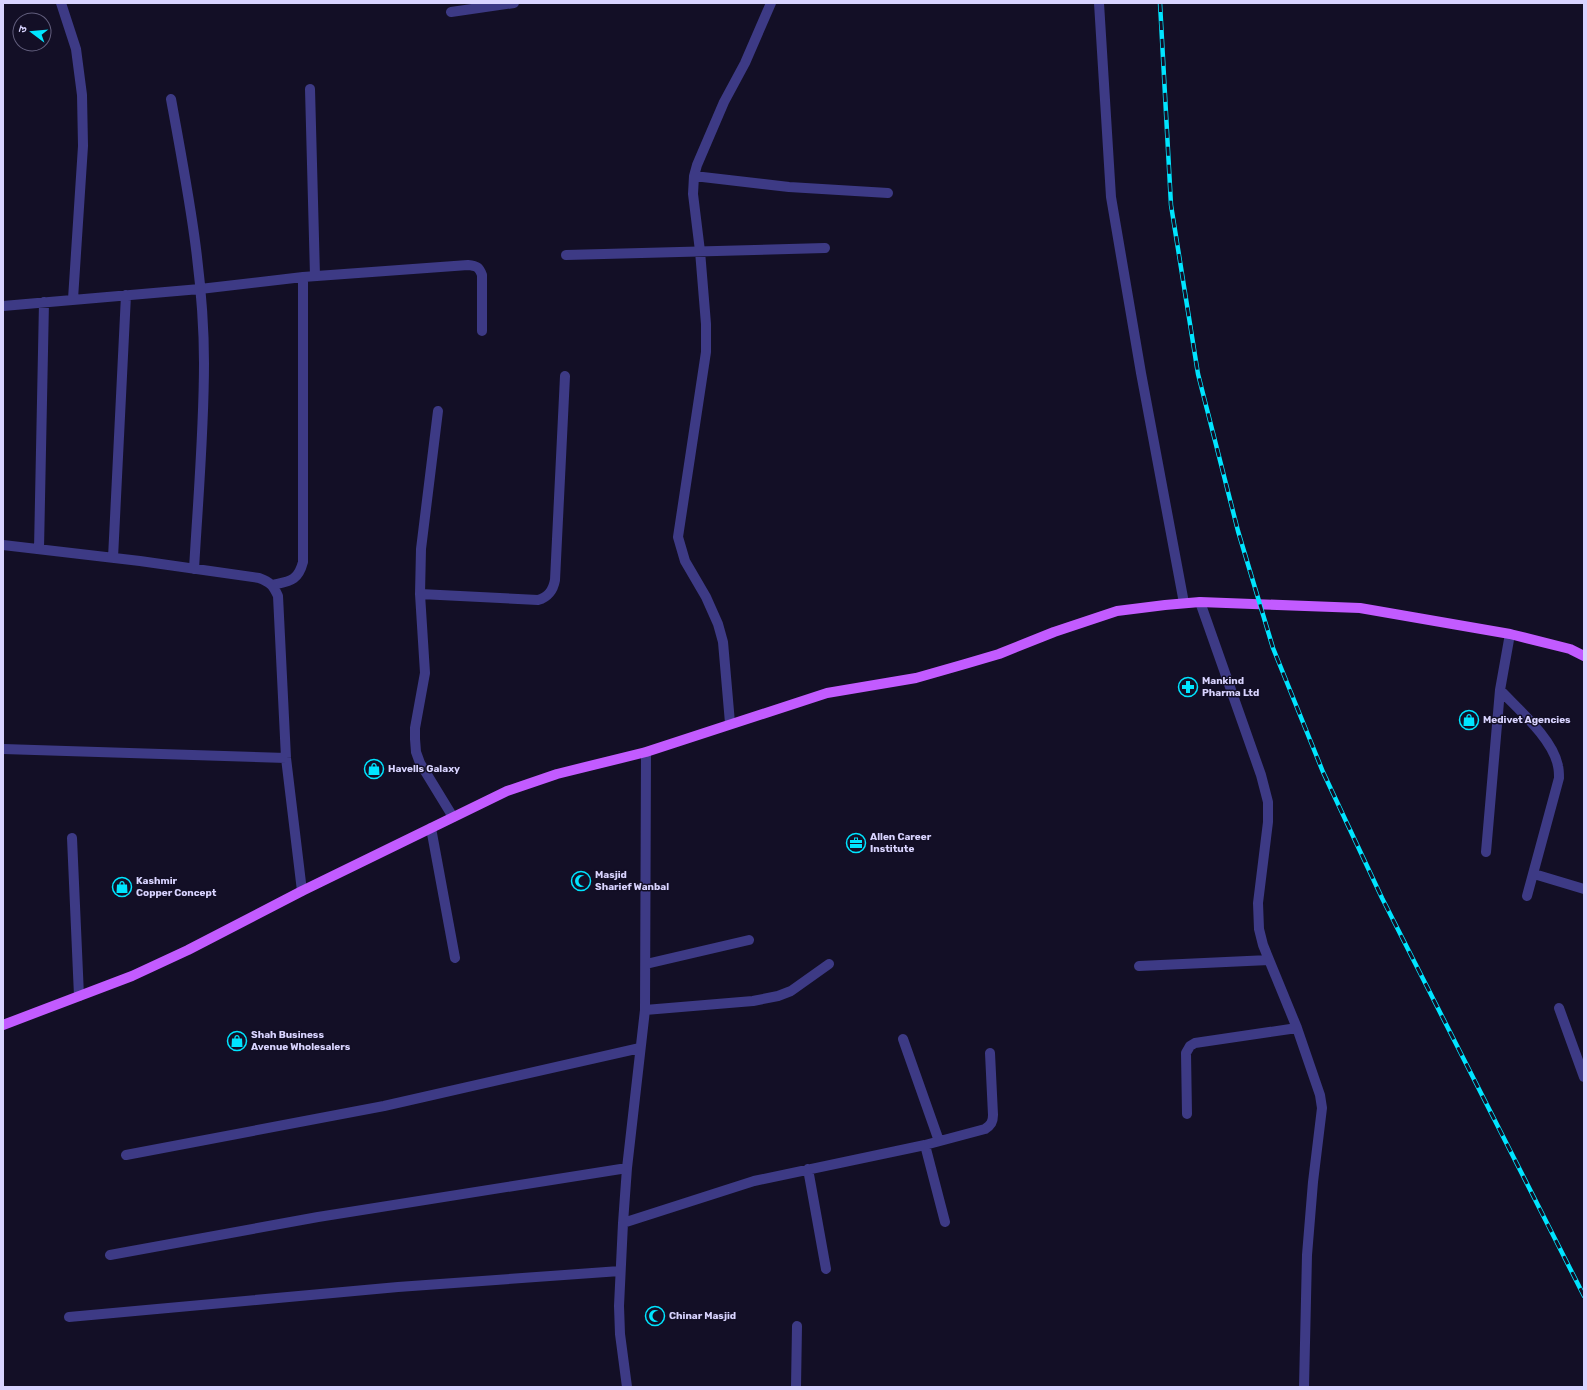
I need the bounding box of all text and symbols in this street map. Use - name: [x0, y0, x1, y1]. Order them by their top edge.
- north arrow: [12, 12, 52, 52]
- text: उ: [16, 24, 30, 34]
- place label: Mankind Pharma Ltd: [1202, 675, 1259, 699]
- pharmacy icon: Mankind Pharma Ltd: [1177, 676, 1199, 698]
- shop icon: Medivet Agencies: [1458, 709, 1480, 731]
- place label: Medivet Agencies: [1483, 714, 1571, 726]
- shop icon: Havells Galaxy: [363, 758, 385, 780]
- place label: Havells Galaxy: [388, 763, 460, 775]
- place label: Allen Career Institute: [870, 831, 932, 855]
- office icon: Allen Career Institute: [845, 832, 867, 854]
- place label: Masjid Sharief Wanbal: [595, 869, 669, 893]
- mosque icon: Masjid Sharief Wanbal: [570, 870, 592, 892]
- place label: Kashmir Copper Concept: [136, 875, 217, 899]
- shop icon: Kashmir Copper Concept: [111, 876, 133, 898]
- place label: Shah Business Avenue Wholesalers: [251, 1029, 351, 1053]
- shop icon: Shah Business Avenue Wholesalers: [226, 1030, 248, 1052]
- mosque icon: Chinar Masjid: [644, 1305, 666, 1327]
- place label: Chinar Masjid: [669, 1310, 736, 1322]

